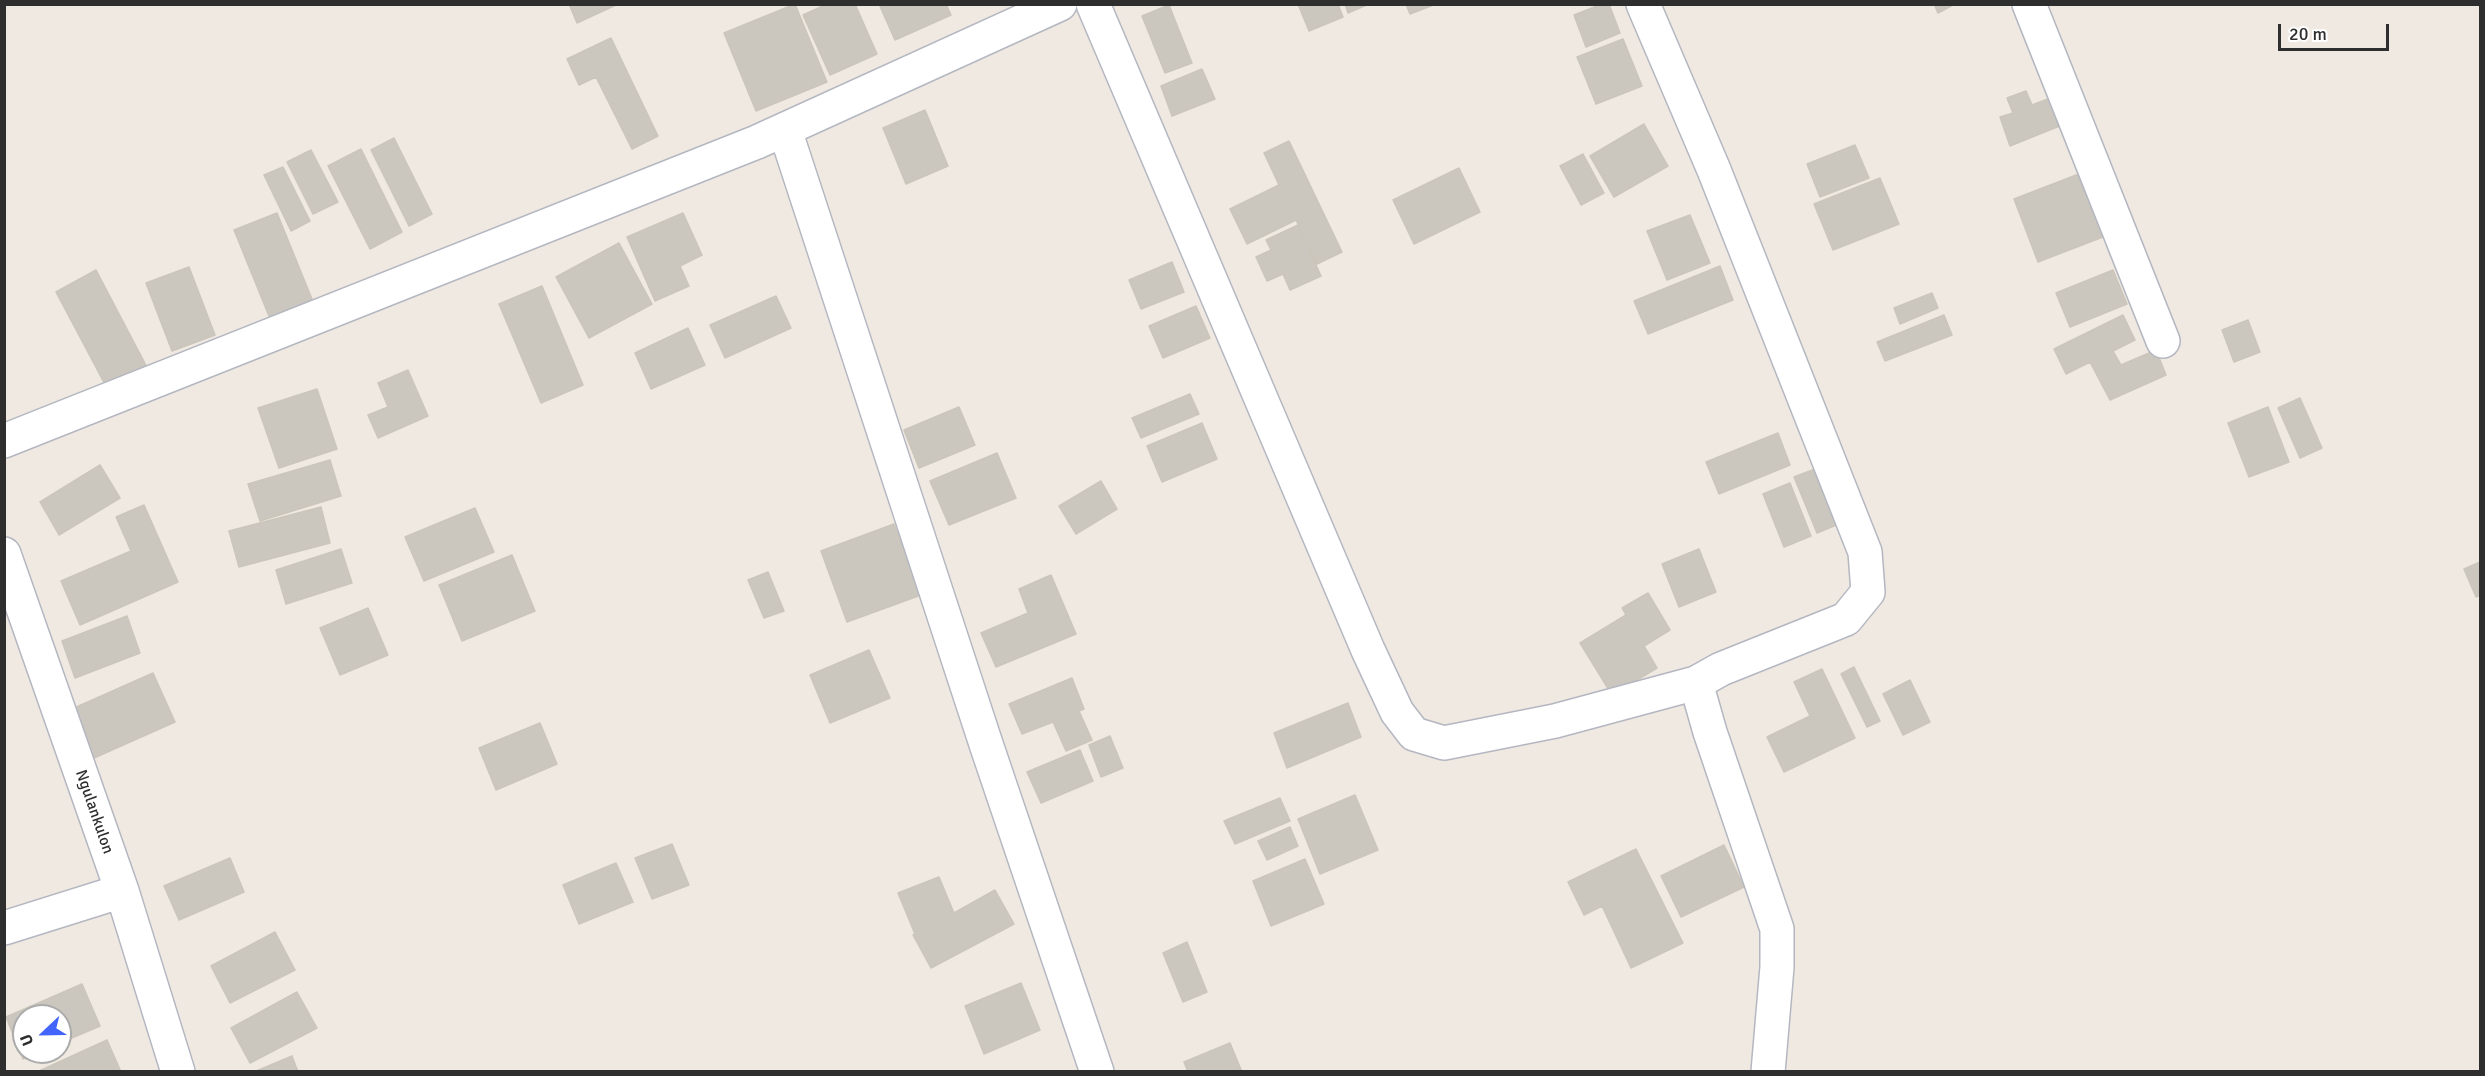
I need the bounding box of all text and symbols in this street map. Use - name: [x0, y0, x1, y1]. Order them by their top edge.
- scale bar: [2281, 12, 2392, 50]
- text: 20 m: [2289, 23, 2327, 45]
- street label: Ngulankulon: [71, 767, 117, 857]
- north arrow: [12, 1004, 72, 1064]
- text: U: [16, 1031, 38, 1049]

